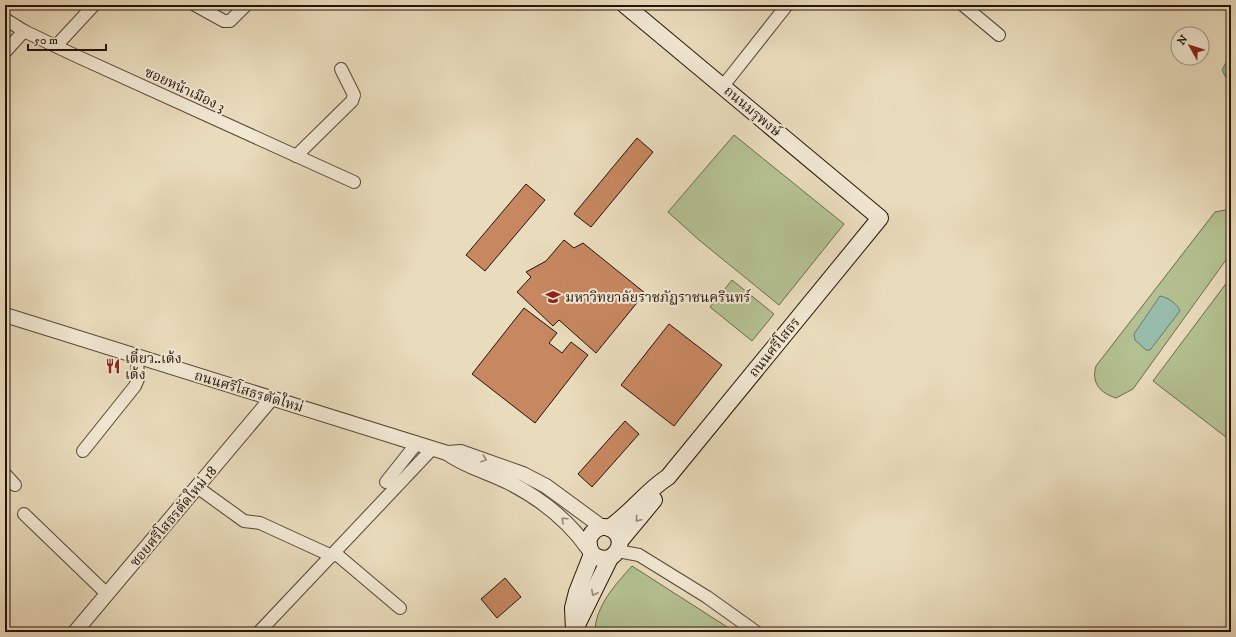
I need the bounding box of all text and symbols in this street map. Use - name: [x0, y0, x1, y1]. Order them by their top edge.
- scale bar: [28, 26, 106, 52]
- north arrow: [1170, 26, 1210, 66]
- text: N: [1175, 32, 1191, 48]
- text: 50 m: [34, 33, 58, 48]
- street label: ซอยหน้าเมือง 3: [142, 63, 228, 116]
- street label: ถนนมรุพงษ์: [720, 82, 786, 141]
- school or university icon: มหาวิทยาลัยราชภัฏราชนครินทร์: [544, 288, 562, 306]
- place label: มหาวิทยาลัยราชภัฏราชนครินทร์: [565, 288, 751, 307]
- street label: ถนนศรีโสธร: [744, 313, 804, 381]
- place label: เตี๋ยว..เด้ง เด้ง: [125, 348, 182, 384]
- restaurant icon: เตี๋ยว..เด้ง เด้ง: [104, 357, 122, 375]
- street label: ถนนศรีโสธรตัดใหม่: [192, 365, 306, 417]
- one-way arrow: [481, 454, 488, 463]
- street label: ซอยศรีโสธรตัดใหม่ 18: [125, 461, 221, 571]
- one-way arrow: [635, 514, 642, 522]
- one-way arrow: [561, 518, 569, 525]
- one-way arrow: [591, 589, 599, 596]

